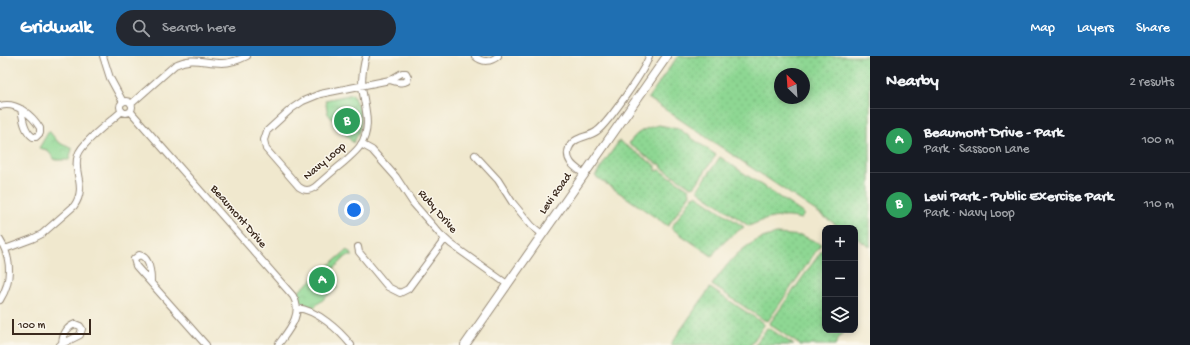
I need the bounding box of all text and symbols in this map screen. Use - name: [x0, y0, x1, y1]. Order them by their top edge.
- search box: [116, 10, 396, 46]
- text: Gridwalk: [20, 17, 92, 40]
- icon: search: [130, 17, 152, 39]
- text: Search here: [162, 19, 236, 37]
- text: Map: [1031, 20, 1055, 37]
- text: Layers: [1077, 20, 1114, 37]
- text: Share: [1136, 20, 1170, 37]
- north arrow: [774, 68, 810, 104]
- text: Nearby: [886, 72, 939, 92]
- text: 2 results: [1129, 75, 1174, 90]
- pin: B: [334, 106, 360, 136]
- text: Beaumont Drive - Park: [924, 124, 1063, 142]
- text: A: [895, 133, 903, 148]
- text: 100 m: [1142, 133, 1174, 148]
- street label: Navy Loop: [301, 140, 349, 184]
- text: Park · Sassoon Lane: [924, 142, 1029, 157]
- street label: Levi Road: [537, 170, 576, 217]
- street label: Beaumont Drive: [206, 182, 270, 252]
- street label: Ruby Drive: [414, 187, 460, 237]
- text: Levi Park - Public Exercise Park: [924, 188, 1114, 206]
- text: B: [896, 197, 902, 212]
- text: 110 m: [1144, 197, 1174, 212]
- your location: [344, 200, 364, 220]
- text: Park · Navy Loop: [924, 206, 1015, 221]
- map controls: [822, 225, 858, 333]
- button: +: [822, 225, 858, 261]
- button: −: [822, 261, 858, 297]
- pin: A: [309, 265, 335, 295]
- button: layers: [822, 297, 858, 333]
- scale bar: [12, 317, 91, 336]
- text: 100 m: [18, 320, 45, 332]

